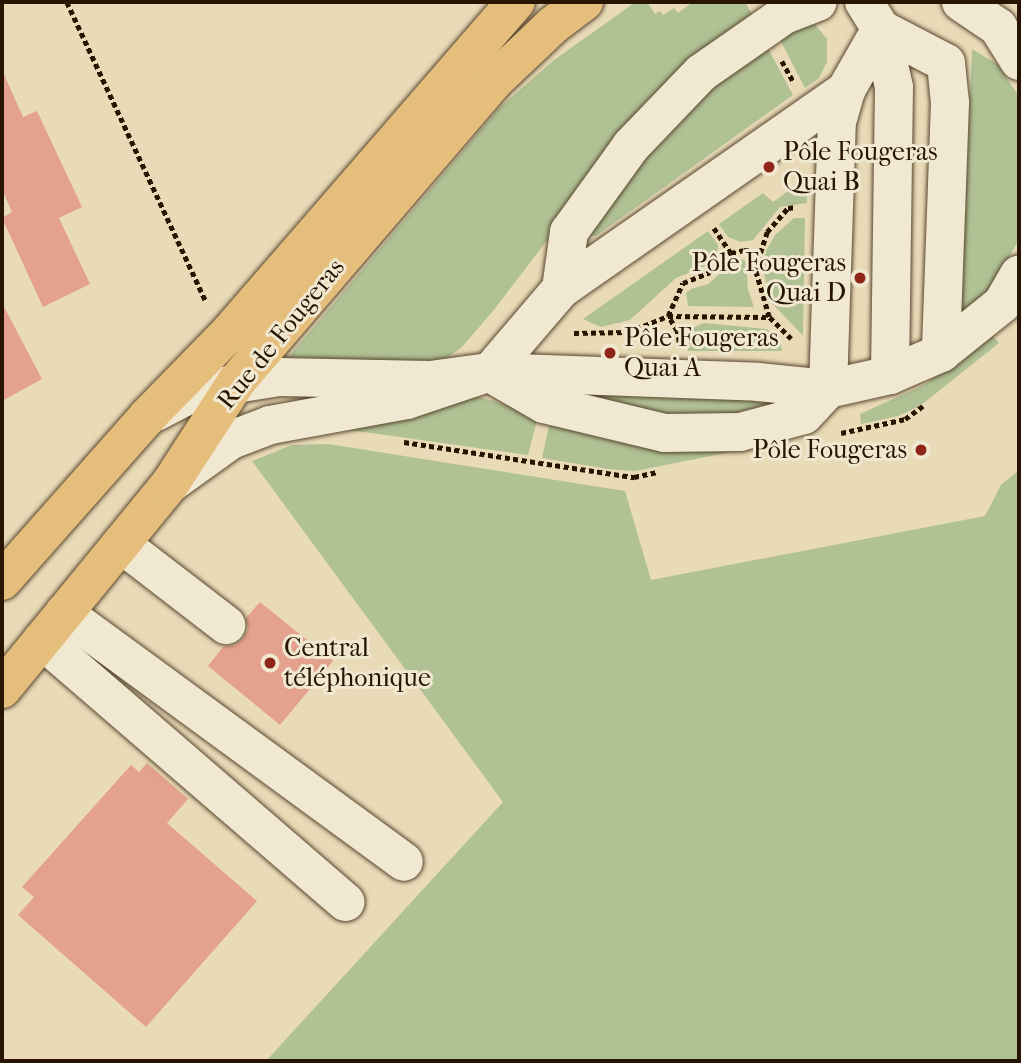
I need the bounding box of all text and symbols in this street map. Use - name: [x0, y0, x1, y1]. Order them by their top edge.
- place label: Pôle Fougeras Quai B: [783, 136, 938, 198]
- marker: Pôle Fougeras Quai B: [761, 159, 777, 175]
- place label: Pôle Fougeras Quai D: [691, 247, 846, 308]
- street label: Rue de Fougeras: [211, 252, 351, 416]
- marker: Pôle Fougeras Quai D: [852, 270, 868, 286]
- place label: Pôle Fougeras Quai A: [624, 322, 779, 384]
- marker: Pôle Fougeras Quai A: [602, 345, 618, 361]
- place label: Pôle Fougeras: [752, 434, 907, 466]
- marker: Pôle Fougeras: [913, 442, 929, 458]
- place label: Central téléphonique: [284, 632, 431, 694]
- marker: Central téléphonique: [262, 655, 278, 671]

